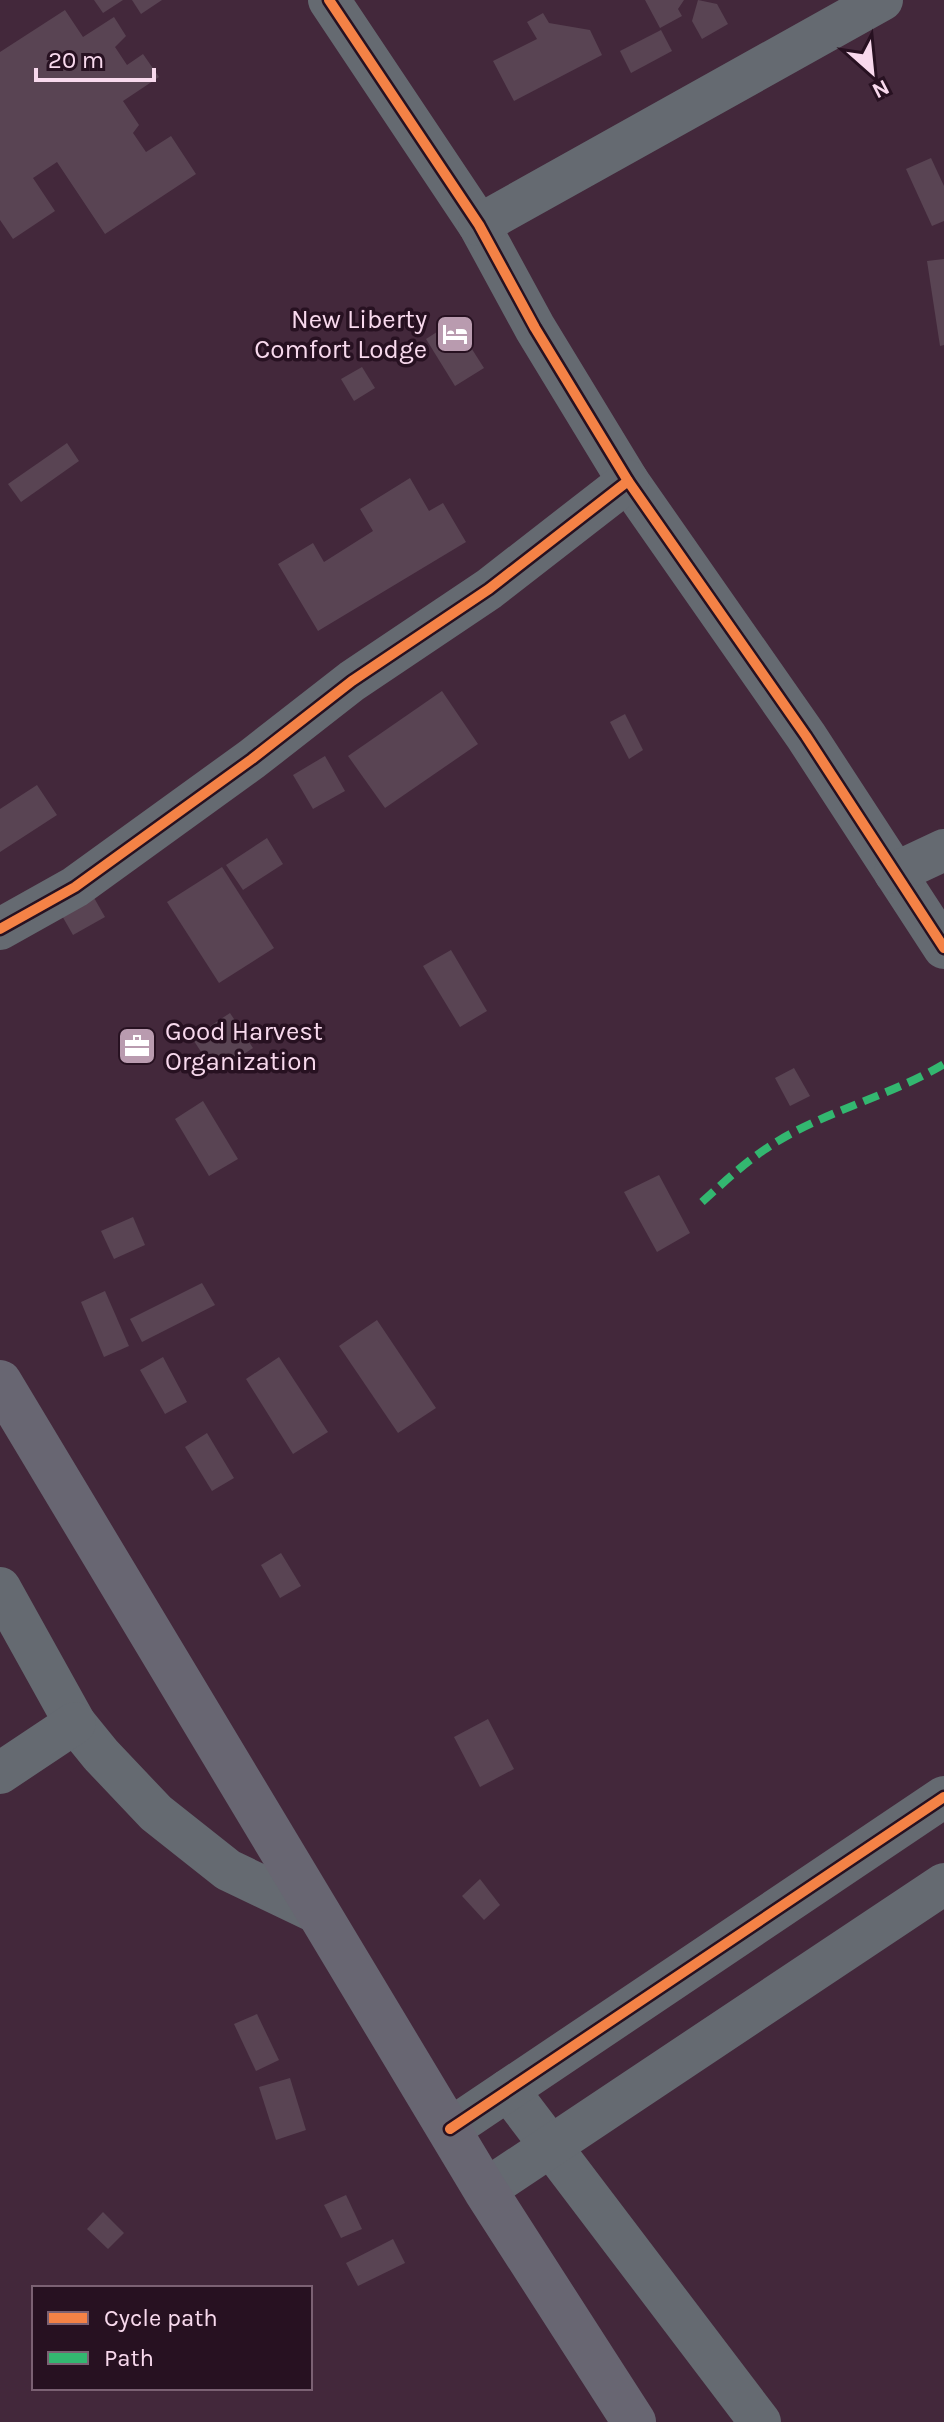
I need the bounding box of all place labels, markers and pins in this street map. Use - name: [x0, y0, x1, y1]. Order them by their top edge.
- place label: New Liberty Comfort Lodge: [254, 304, 427, 365]
- hotel icon: New Liberty Comfort Lodge: [434, 313, 476, 355]
- place label: Good Harvest Organization: [165, 1016, 323, 1077]
- office icon: Good Harvest Organization: [116, 1025, 158, 1067]

